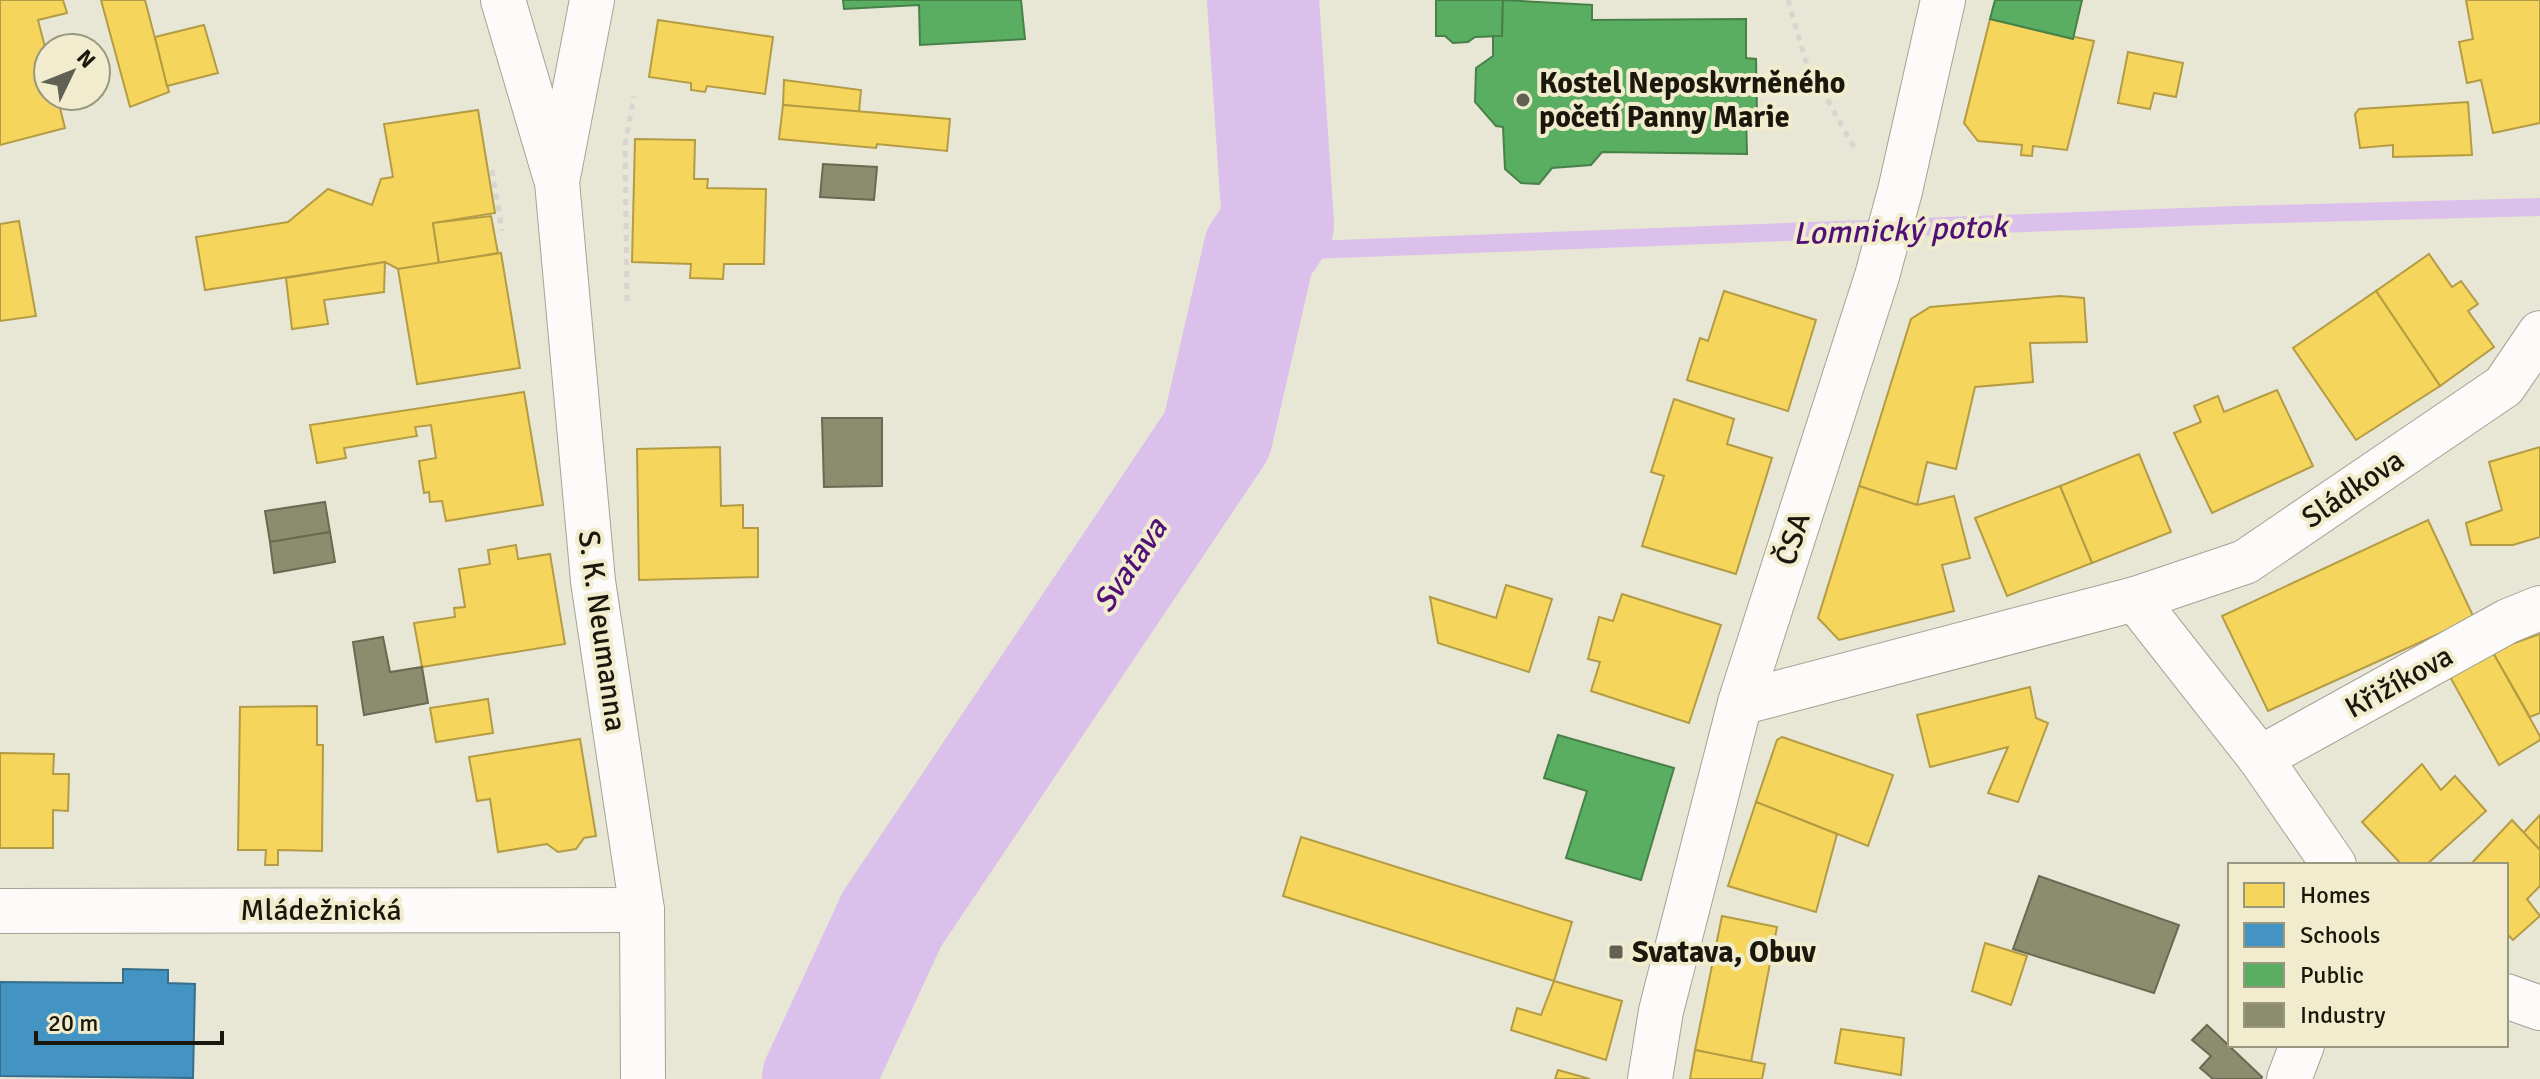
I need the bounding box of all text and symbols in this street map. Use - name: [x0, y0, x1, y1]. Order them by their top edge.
- north arrow: [32, 32, 112, 112]
- text: N: [71, 44, 101, 74]
- place label: Kostel Neposkvrněného početí Panny Marie: [1539, 65, 1846, 136]
- marker: Kostel Neposkvrněného početí Panny Marie: [1514, 91, 1532, 109]
- water label: Lomnický potok: [1792, 207, 2011, 253]
- street label: Sládkova: [2295, 441, 2411, 537]
- street label: ČSA: [1767, 508, 1819, 570]
- water label: Svatava: [1084, 510, 1176, 620]
- street label: S. K. Neumanna: [570, 528, 634, 734]
- street label: Křižíkova: [2339, 637, 2459, 727]
- legend: [2228, 863, 2508, 1047]
- text: Homes: [2300, 880, 2370, 910]
- street label: Mládežnická: [240, 892, 402, 929]
- text: Schools: [2300, 920, 2380, 950]
- place label: Svatava, Obuv: [1632, 934, 1817, 971]
- marker: Svatava, Obuv: [1607, 943, 1625, 961]
- text: Public: [2300, 960, 2364, 990]
- scale bar: [36, 995, 222, 1045]
- text: Industry: [2300, 1000, 2386, 1030]
- text: 20 m: [48, 1008, 98, 1038]

